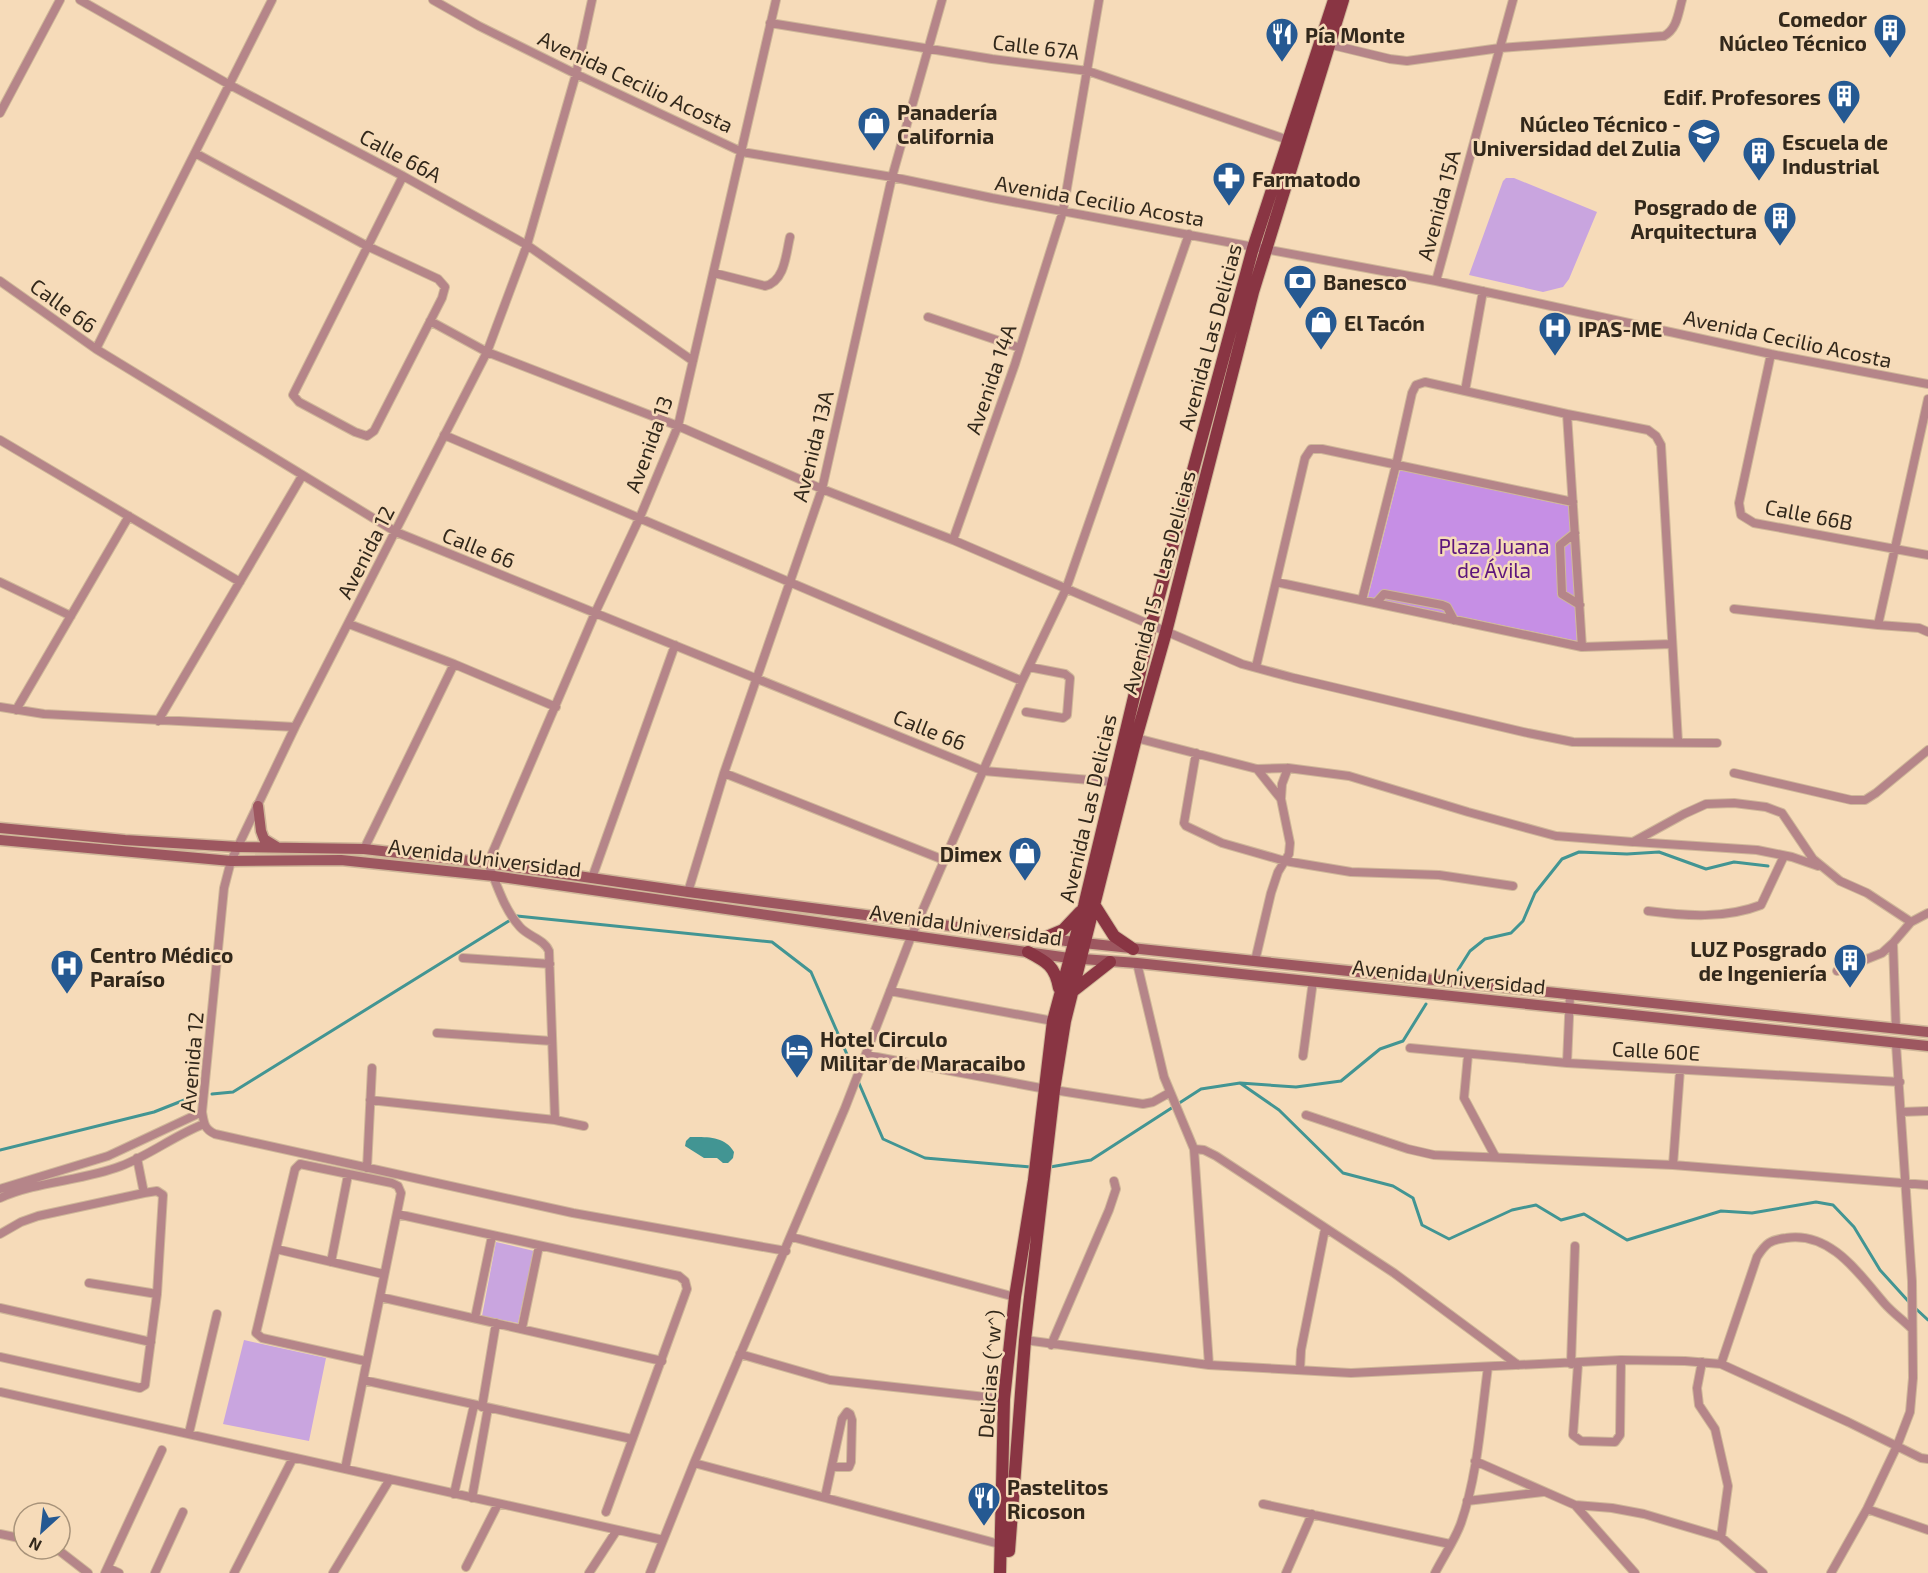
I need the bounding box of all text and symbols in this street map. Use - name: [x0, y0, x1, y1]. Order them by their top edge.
- place label: Comedor Núcleo Técnico: [1719, 6, 1867, 55]
- building icon: Comedor Núcleo Técnico: [1872, 12, 1908, 59]
- restaurant icon: Pía Monte: [1264, 16, 1300, 63]
- place label: Pía Monte: [1305, 22, 1405, 47]
- street label: Avenida Cecilio Acosta: [535, 25, 737, 137]
- street label: Calle 67A: [991, 28, 1081, 64]
- building icon: Edif. Profesores: [1826, 78, 1862, 125]
- place label: Edif. Profesores: [1663, 84, 1821, 109]
- place label: Panadería California: [897, 99, 998, 148]
- shop icon: Panadería California: [856, 105, 892, 152]
- place label: Núcleo Técnico - Universidad del Zulia: [1472, 111, 1681, 160]
- school or university icon: Núcleo Técnico - Universidad del Zulia: [1686, 117, 1722, 164]
- street label: Calle 66A: [356, 123, 446, 187]
- place label: Escuela de Industrial: [1782, 129, 1888, 178]
- building icon: Escuela de Industrial: [1741, 135, 1777, 182]
- street label: Avenida 15A: [1411, 147, 1465, 263]
- pharmacy icon: Farmatodo: [1211, 160, 1247, 207]
- place label: Farmatodo: [1252, 166, 1361, 191]
- street label: Avenida Cecilio Acosta: [993, 169, 1207, 231]
- place label: Posgrado de Arquitectura: [1631, 194, 1757, 243]
- building icon: Posgrado de Arquitectura: [1762, 200, 1798, 247]
- street label: Avenida Las Delicias: [1172, 241, 1246, 433]
- bank icon: Banesco: [1282, 263, 1318, 310]
- place label: Banesco: [1323, 269, 1407, 294]
- street label: Calle 66: [26, 273, 102, 337]
- shop icon: El Tacón: [1303, 304, 1339, 351]
- street label: Avenida Cecilio Acosta: [1682, 304, 1894, 372]
- place label: El Tacón: [1344, 310, 1425, 335]
- hospital icon: IPAS-ME: [1537, 310, 1573, 357]
- place label: IPAS-ME: [1578, 316, 1663, 341]
- street label: Avenida 14A: [959, 321, 1021, 437]
- street label: Avenida 13A: [786, 388, 838, 504]
- street label: Avenida 13: [619, 392, 677, 496]
- street label: Avenida 15 - Las Delicias: [1116, 467, 1200, 697]
- street label: Calle 66B: [1763, 493, 1855, 535]
- street label: Avenida 12: [331, 501, 399, 603]
- street label: Calle 66: [439, 521, 519, 573]
- park label: Plaza Juana de Ávila: [1438, 533, 1550, 582]
- street label: Calle 66: [890, 703, 970, 755]
- street label: Avenida Las Delicias: [1053, 711, 1121, 905]
- street label: Avenida Universidad: [387, 833, 583, 881]
- shop icon: Dimex: [1007, 835, 1043, 882]
- place label: Dimex: [940, 841, 1002, 866]
- street label: Avenida Universidad: [868, 898, 1064, 950]
- place label: LUZ Posgrado de Ingeniería: [1690, 936, 1827, 985]
- place label: Centro Médico Paraíso: [90, 942, 233, 991]
- building icon: LUZ Posgrado de Ingeniería: [1832, 942, 1868, 989]
- hospital icon: Centro Médico Paraíso: [49, 948, 85, 995]
- street label: Avenida Universidad: [1351, 953, 1547, 999]
- street label: Avenida 12: [174, 1011, 208, 1113]
- place label: Hotel Circulo Militar de Maracaibo: [820, 1026, 1026, 1075]
- hotel icon: Hotel Circulo Militar de Maracaibo: [779, 1032, 815, 1079]
- street label: Calle 60E: [1611, 1035, 1701, 1065]
- street label: Delicias (^w^): [972, 1309, 1006, 1439]
- place label: Pastelitos Ricoson: [1007, 1474, 1108, 1523]
- restaurant icon: Pastelitos Ricoson: [966, 1480, 1002, 1527]
- north arrow: [12, 1501, 72, 1561]
- text: N: [25, 1534, 44, 1556]

